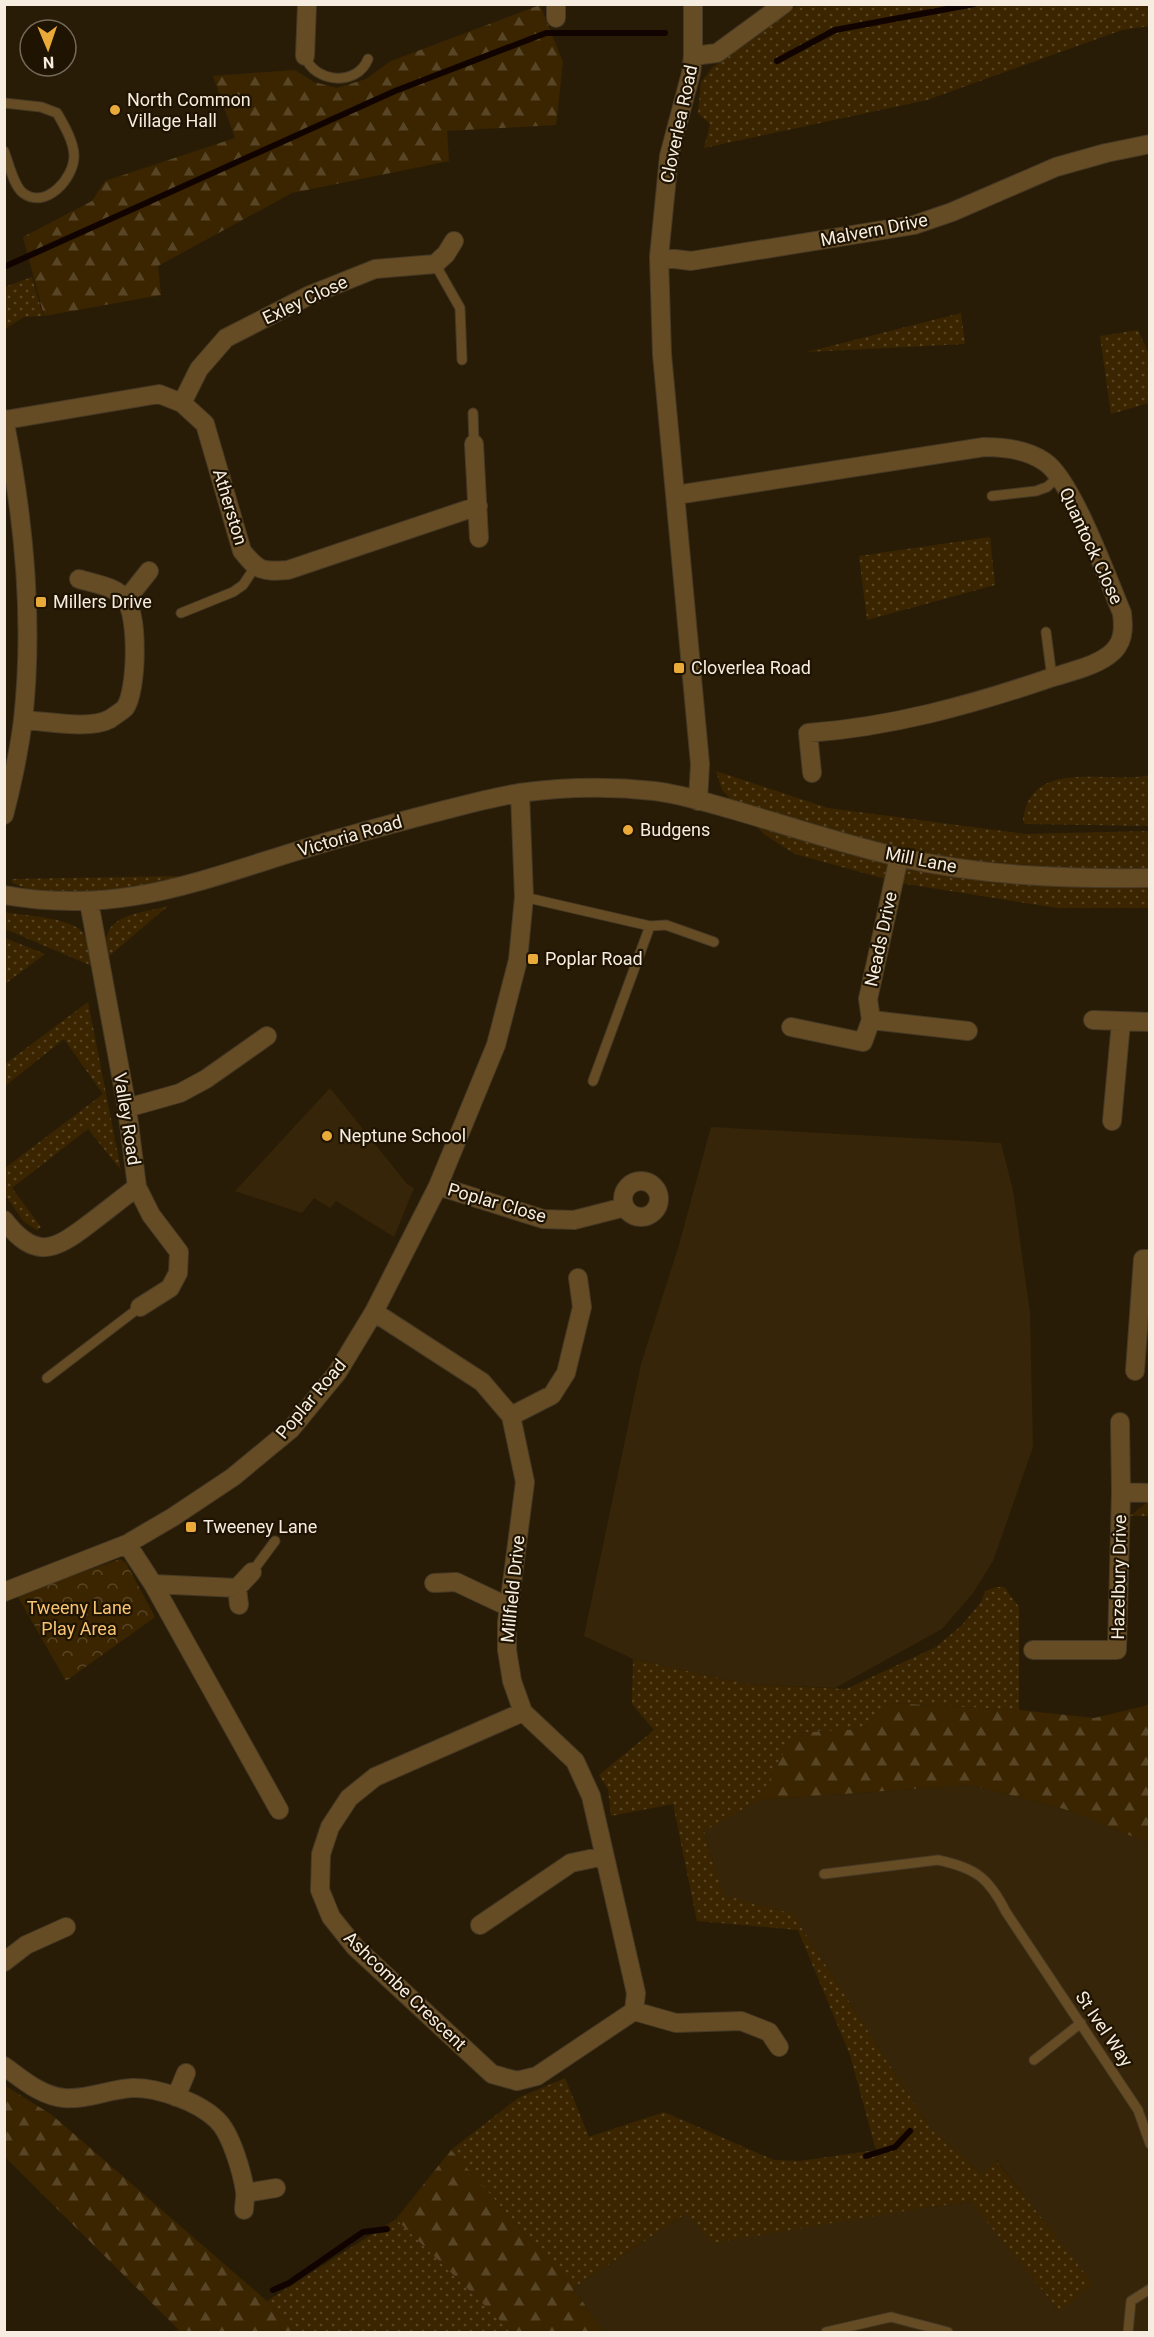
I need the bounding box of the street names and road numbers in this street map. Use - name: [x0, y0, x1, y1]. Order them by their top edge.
- street label: Cloverlea Road: [656, 63, 701, 185]
- street label: Malvern Drive: [818, 209, 929, 250]
- street label: Exley Close: [259, 271, 351, 328]
- street label: Atherston: [209, 466, 252, 547]
- street label: Quantock Close: [1055, 484, 1128, 607]
- street label: Victoria Road: [295, 811, 404, 860]
- street label: Mill Lane: [884, 842, 959, 877]
- street label: Neads Drive: [860, 890, 901, 988]
- street label: Valley Road: [110, 1071, 145, 1167]
- street label: Poplar Close: [445, 1178, 549, 1227]
- street label: Poplar Road: [271, 1355, 350, 1443]
- street label: Hazelbury Drive: [1107, 1514, 1130, 1640]
- street label: Millfield Drive: [496, 1534, 529, 1644]
- street label: Ashcombe Crescent: [340, 1927, 471, 2054]
- street label: St Ivel Way: [1071, 1987, 1138, 2071]

